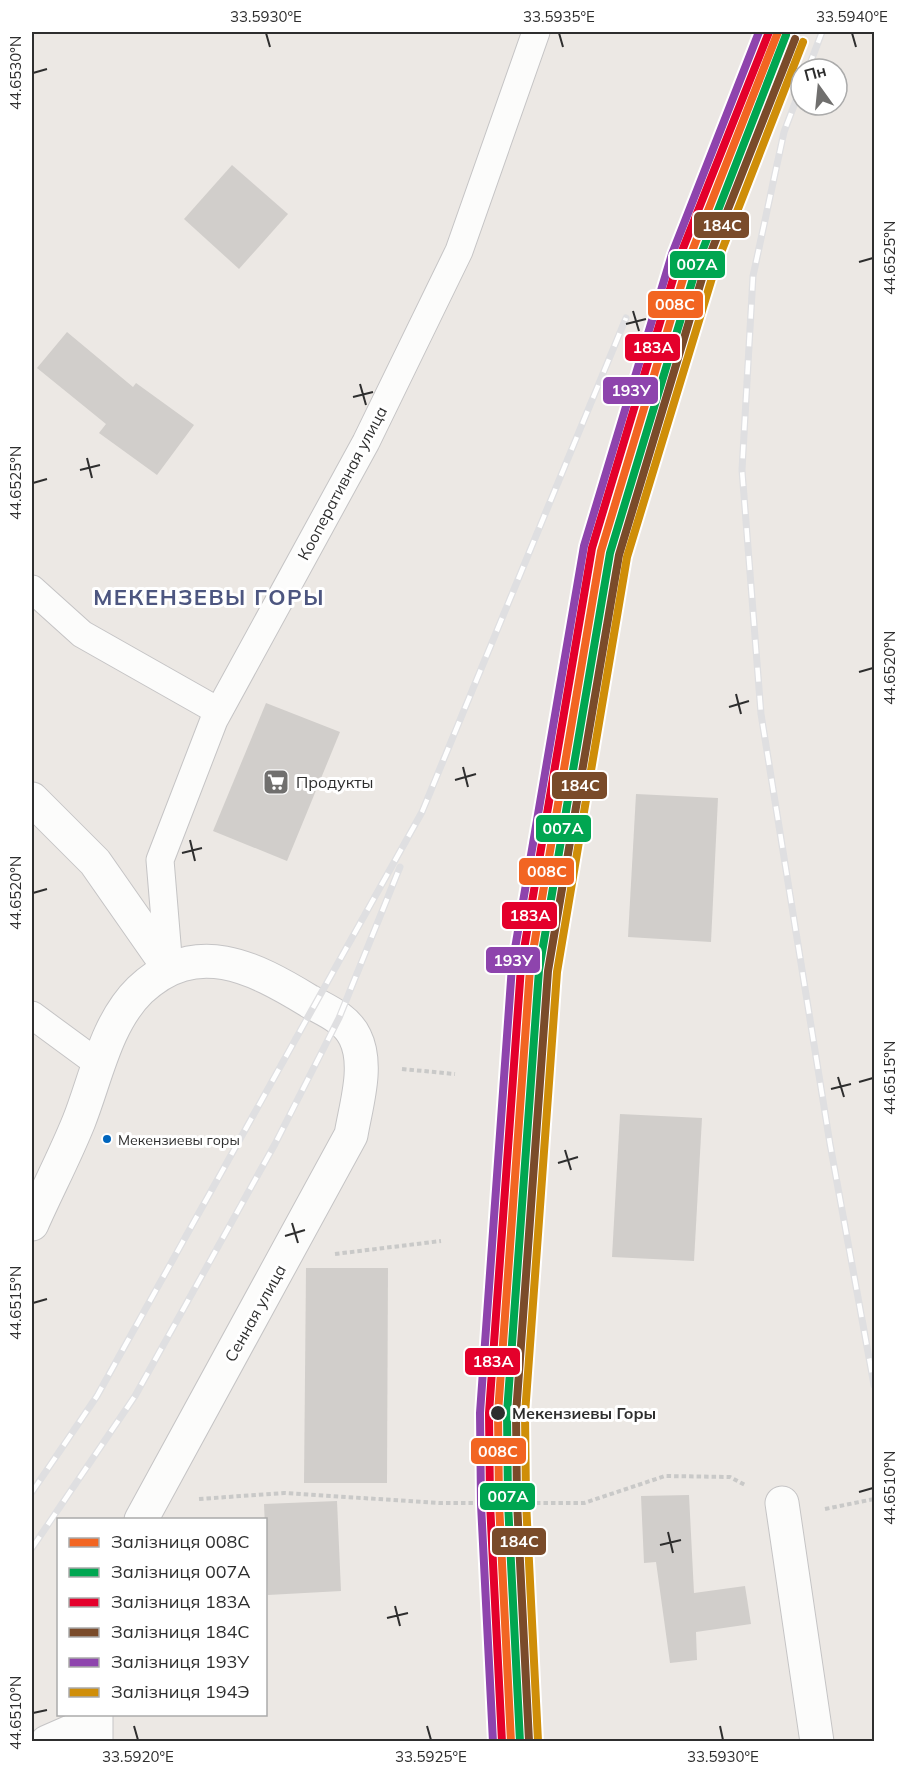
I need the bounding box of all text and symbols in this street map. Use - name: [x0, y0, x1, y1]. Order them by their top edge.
- text: 33.5930°E: [230, 7, 302, 26]
- text: 33.5935°E: [523, 7, 595, 26]
- text: 33.5940°E: [816, 7, 888, 26]
- text: 44.6530°N: [6, 36, 25, 110]
- north arrow: [789, 57, 849, 117]
- text: Пн: [802, 60, 828, 85]
- line badge: 184С: [693, 211, 750, 239]
- text: 184С: [702, 215, 742, 235]
- text: 44.6525°N: [880, 221, 899, 295]
- line badge: 007А: [669, 250, 726, 279]
- text: 007А: [677, 254, 717, 274]
- line badge: 008С: [647, 290, 704, 319]
- text: 008С: [655, 294, 695, 314]
- line badge: 183А: [624, 333, 681, 362]
- text: 183А: [633, 337, 673, 357]
- line badge: 193У: [602, 376, 659, 405]
- text: 193У: [611, 380, 652, 400]
- street label: Кооперативная улица: [293, 403, 391, 563]
- text: 44.6525°N: [6, 446, 25, 520]
- district label: МЕКЕНЗЕВЫ ГОРЫ: [93, 583, 325, 611]
- text: 44.6520°N: [880, 631, 899, 705]
- supermarket icon: Продукты: [261, 767, 291, 797]
- line badge: 184С: [551, 771, 608, 800]
- place label: Продукты: [296, 772, 373, 792]
- text: 184С: [560, 775, 600, 795]
- line badge: 007А: [535, 814, 592, 843]
- text: 007А: [543, 818, 583, 838]
- text: 44.6520°N: [6, 856, 25, 930]
- line badge: 008С: [518, 857, 575, 886]
- text: 008С: [527, 861, 567, 881]
- line badge: 183А: [501, 901, 558, 930]
- text: 183А: [510, 905, 550, 925]
- line badge: 193У: [485, 946, 541, 974]
- text: 193У: [493, 950, 534, 970]
- text: 44.6515°N: [880, 1041, 899, 1115]
- place label: Мекензиевы горы: [118, 1131, 240, 1149]
- marker: Мекензиевы горы: [101, 1133, 113, 1145]
- street label: Сенная улица: [220, 1261, 290, 1365]
- text: 44.6515°N: [6, 1266, 25, 1340]
- line badge: 183А: [464, 1347, 521, 1376]
- text: 183А: [473, 1351, 513, 1371]
- place label: Мекензиевы Горы: [512, 1403, 656, 1423]
- marker: Мекензиевы Горы: [489, 1404, 507, 1422]
- line badge: 008С: [470, 1437, 527, 1465]
- text: 008С: [478, 1441, 518, 1461]
- text: 44.6510°N: [880, 1451, 899, 1525]
- line badge: 007А: [479, 1482, 536, 1511]
- text: 007А: [488, 1486, 528, 1506]
- legend: [57, 1518, 267, 1716]
- line badge: 184С: [491, 1527, 547, 1556]
- text: Залізниця 008С: [111, 1530, 250, 1553]
- text: 184С: [499, 1531, 539, 1551]
- text: Залізниця 007А: [111, 1560, 251, 1583]
- text: Залізниця 183А: [111, 1590, 251, 1613]
- text: Залізниця 184С: [111, 1620, 250, 1643]
- text: Залізниця 193У: [111, 1650, 249, 1673]
- text: 44.6510°N: [6, 1676, 25, 1750]
- text: Залізниця 194Э: [111, 1680, 250, 1703]
- text: 33.5920°E: [102, 1747, 174, 1766]
- text: 33.5925°E: [395, 1747, 467, 1766]
- text: 33.5930°E: [687, 1747, 759, 1766]

